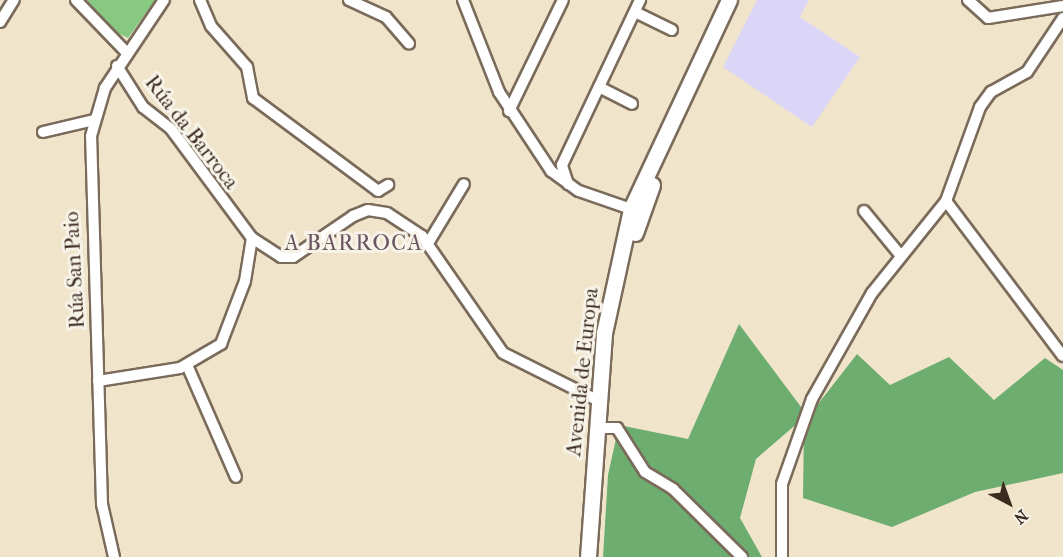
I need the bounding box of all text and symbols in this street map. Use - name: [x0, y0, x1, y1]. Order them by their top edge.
- street label: Rúa da Barroca: [140, 70, 244, 194]
- street label: Rúa San Paio: [58, 211, 90, 329]
- district label: A BARROCA: [285, 231, 423, 257]
- street label: Avenida de Europa: [561, 287, 603, 457]
- north arrow: [979, 473, 1039, 533]
- text: N: [1010, 506, 1032, 528]

